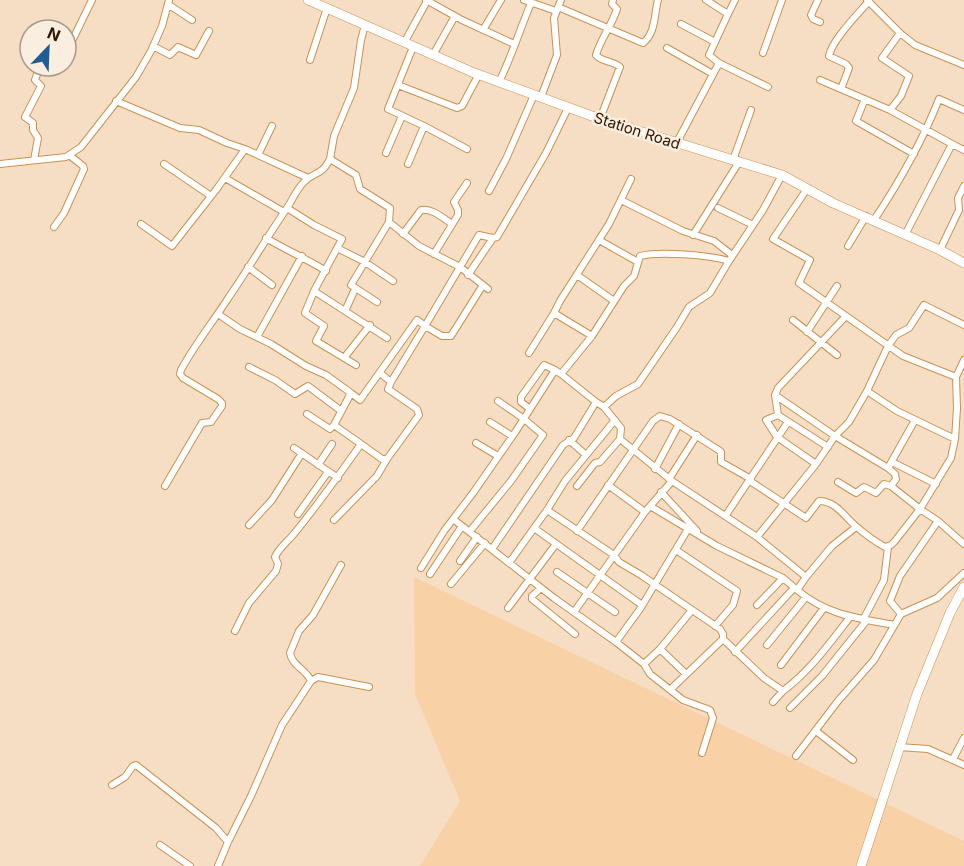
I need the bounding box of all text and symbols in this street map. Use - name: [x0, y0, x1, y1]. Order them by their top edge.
- north arrow: [18, 18, 78, 78]
- text: N: [44, 23, 63, 46]
- street label: Station Road: [592, 108, 683, 153]

